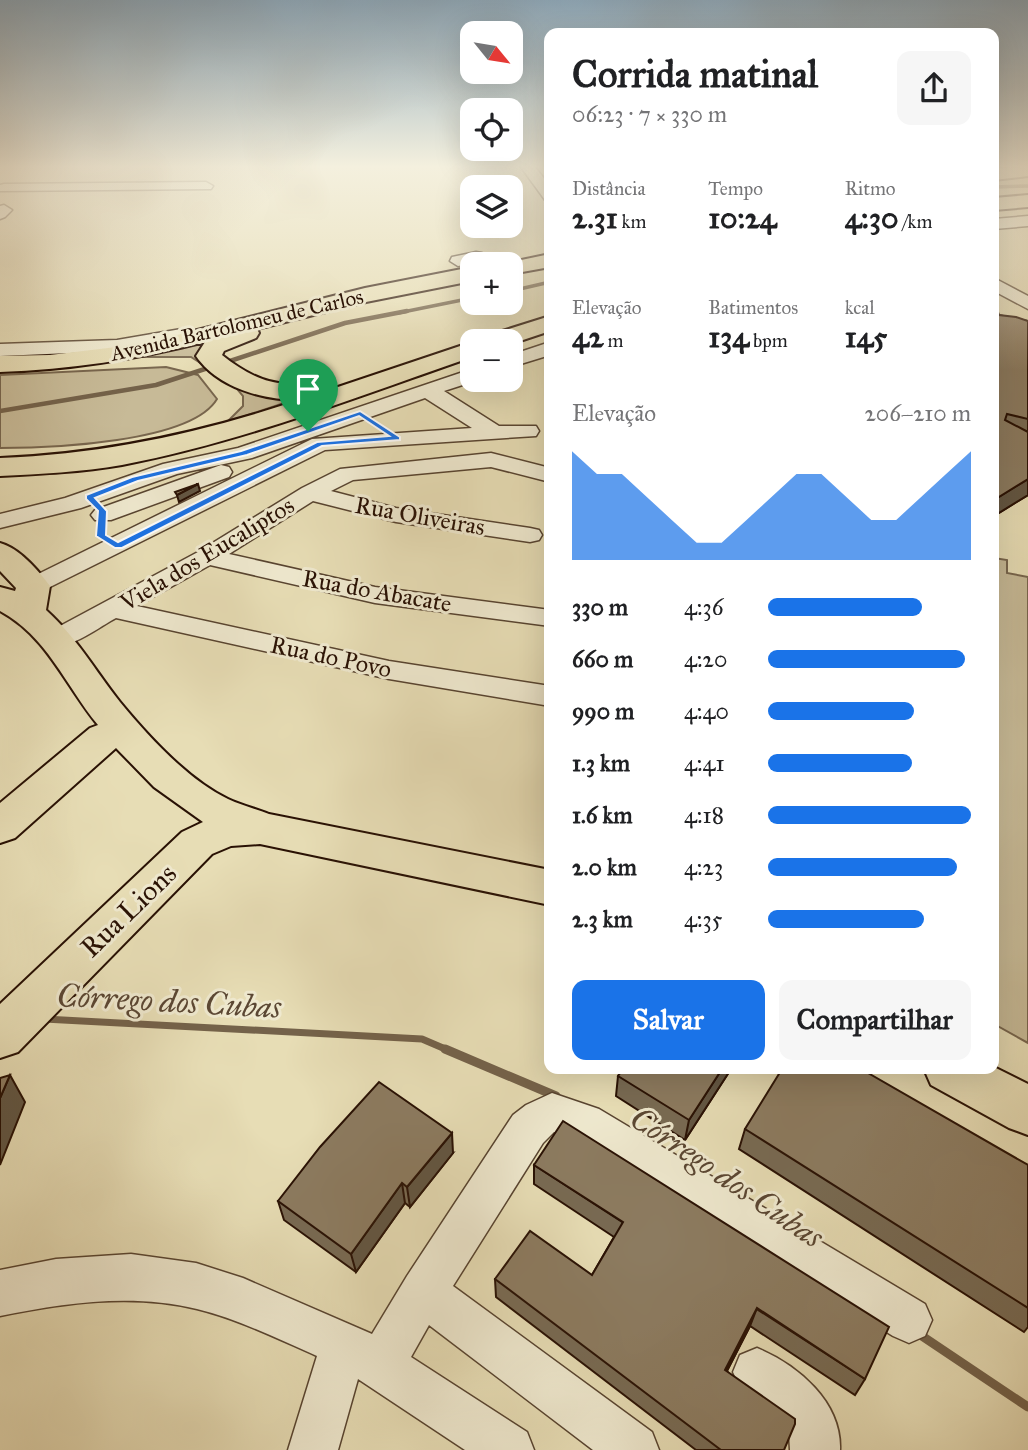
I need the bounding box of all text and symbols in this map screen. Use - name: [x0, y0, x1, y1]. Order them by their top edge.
- north arrow: [460, 21, 523, 84]
- map controls: [460, 21, 523, 392]
- text: Corrida matinal: [572, 51, 818, 97]
- button: share: [897, 51, 971, 125]
- button: locate: [460, 98, 523, 161]
- text: 06:23 · 7 × 330 m: [572, 100, 727, 128]
- button: layers: [460, 175, 523, 238]
- text: Distância: [572, 177, 645, 200]
- text: Tempo: [708, 177, 763, 200]
- text: Ritmo: [845, 177, 896, 200]
- text: 2.31: [572, 200, 617, 236]
- text: 10:24: [708, 200, 777, 236]
- text: 4:30: [845, 200, 898, 236]
- text: km: [617, 210, 646, 233]
- text: /km: [898, 210, 932, 233]
- button: +: [460, 252, 523, 315]
- street label: Avenida Bartolomeu de Carlos: [107, 283, 366, 367]
- text: Elevação: [572, 296, 641, 319]
- text: Batimentos: [708, 296, 798, 319]
- text: kcal: [845, 296, 875, 319]
- text: 42: [572, 319, 604, 355]
- text: 134: [708, 319, 749, 355]
- text: 145: [845, 319, 887, 355]
- button: −: [460, 329, 523, 392]
- text: m: [604, 329, 624, 352]
- text: bpm: [749, 329, 788, 352]
- pin: [278, 359, 338, 431]
- icon: arrive: [289, 370, 327, 408]
- text: Elevação: [572, 399, 656, 427]
- text: 206–210 m: [864, 399, 971, 427]
- street label: Viela dos Eucaliptos: [114, 490, 300, 618]
- street label: Rua Oliveiras: [353, 490, 487, 542]
- street label: Rua do Abacate: [300, 563, 454, 619]
- text: 330 m: [572, 593, 628, 621]
- text: 4:36: [684, 593, 724, 621]
- street label: Rua do Povo: [268, 630, 394, 684]
- text: 660 m: [572, 645, 633, 673]
- text: 4:20: [684, 645, 727, 673]
- text: 990 m: [572, 697, 634, 725]
- text: 4:40: [684, 697, 729, 725]
- text: 1.3 km: [572, 749, 630, 777]
- text: 4:41: [684, 749, 725, 777]
- text: 1.6 km: [572, 801, 633, 829]
- text: 4:18: [684, 801, 724, 829]
- text: 2.0 km: [572, 853, 637, 881]
- text: 4:23: [684, 853, 723, 881]
- street label: Rua Lions: [73, 856, 184, 965]
- text: 2.3 km: [572, 905, 633, 933]
- text: 4:35: [684, 905, 723, 933]
- water label: Córrego dos Cubas: [56, 976, 283, 1027]
- button: Salvar: [572, 980, 765, 1060]
- button: Compartilhar: [779, 980, 971, 1060]
- water label: Córrego dos Cubas: [623, 1098, 831, 1257]

